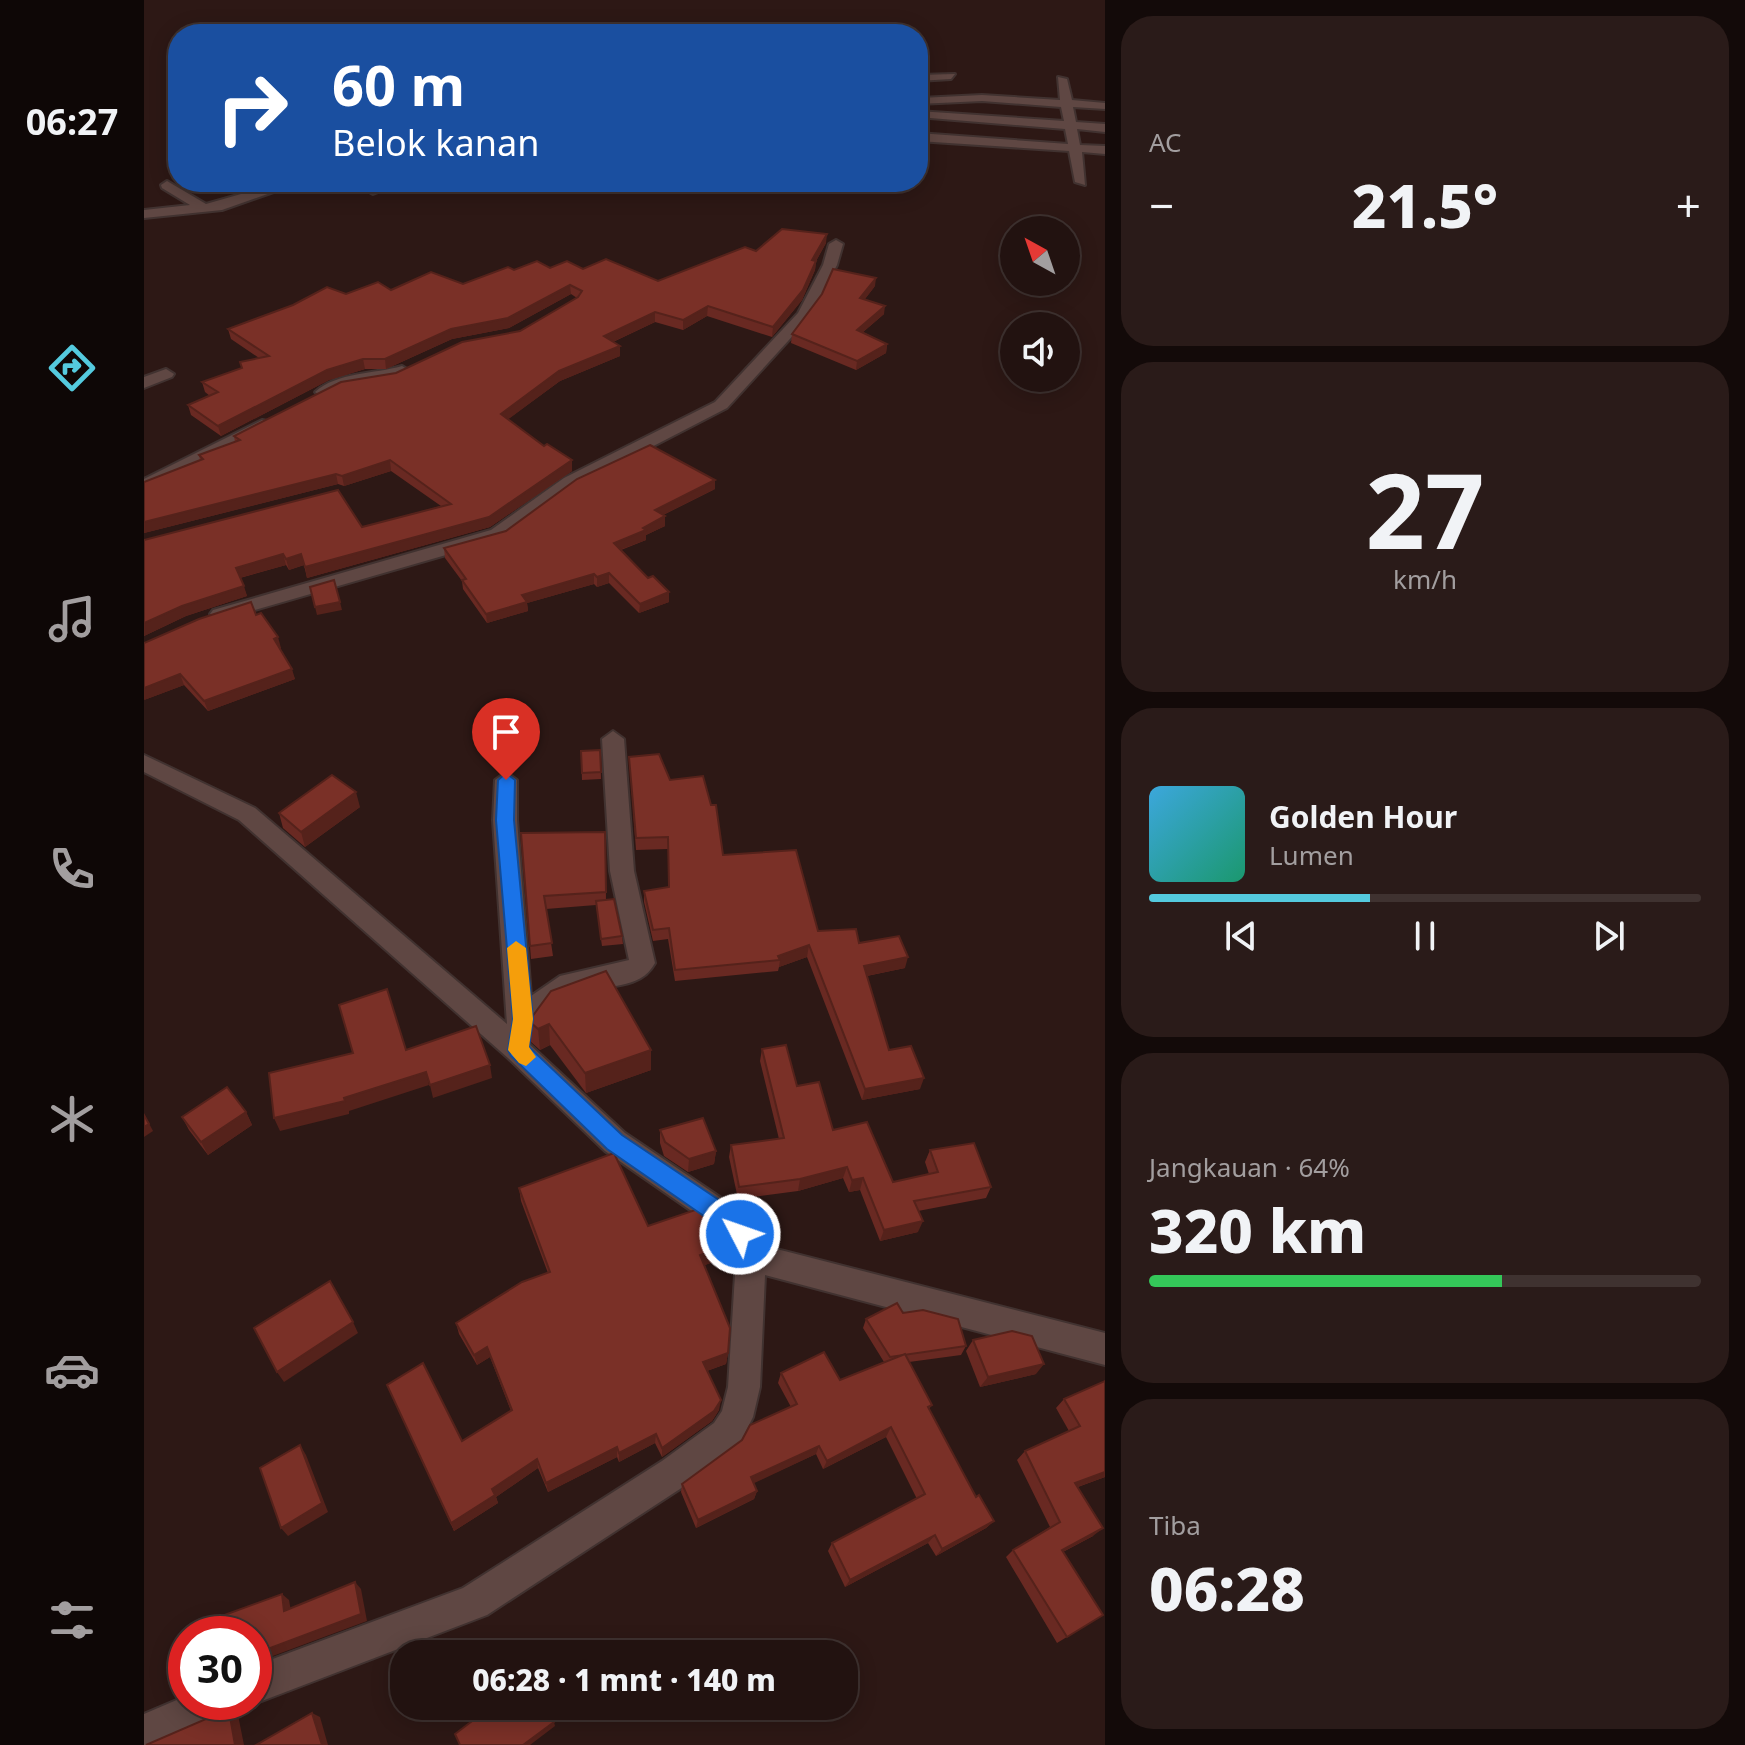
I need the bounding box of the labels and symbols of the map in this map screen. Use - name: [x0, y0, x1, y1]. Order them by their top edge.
- north arrow: [1000, 216, 1080, 296]
- pin: [472, 698, 540, 780]
- position arrow: [698, 1192, 782, 1276]
- speed limit sign: 30: [168, 1616, 272, 1720]

